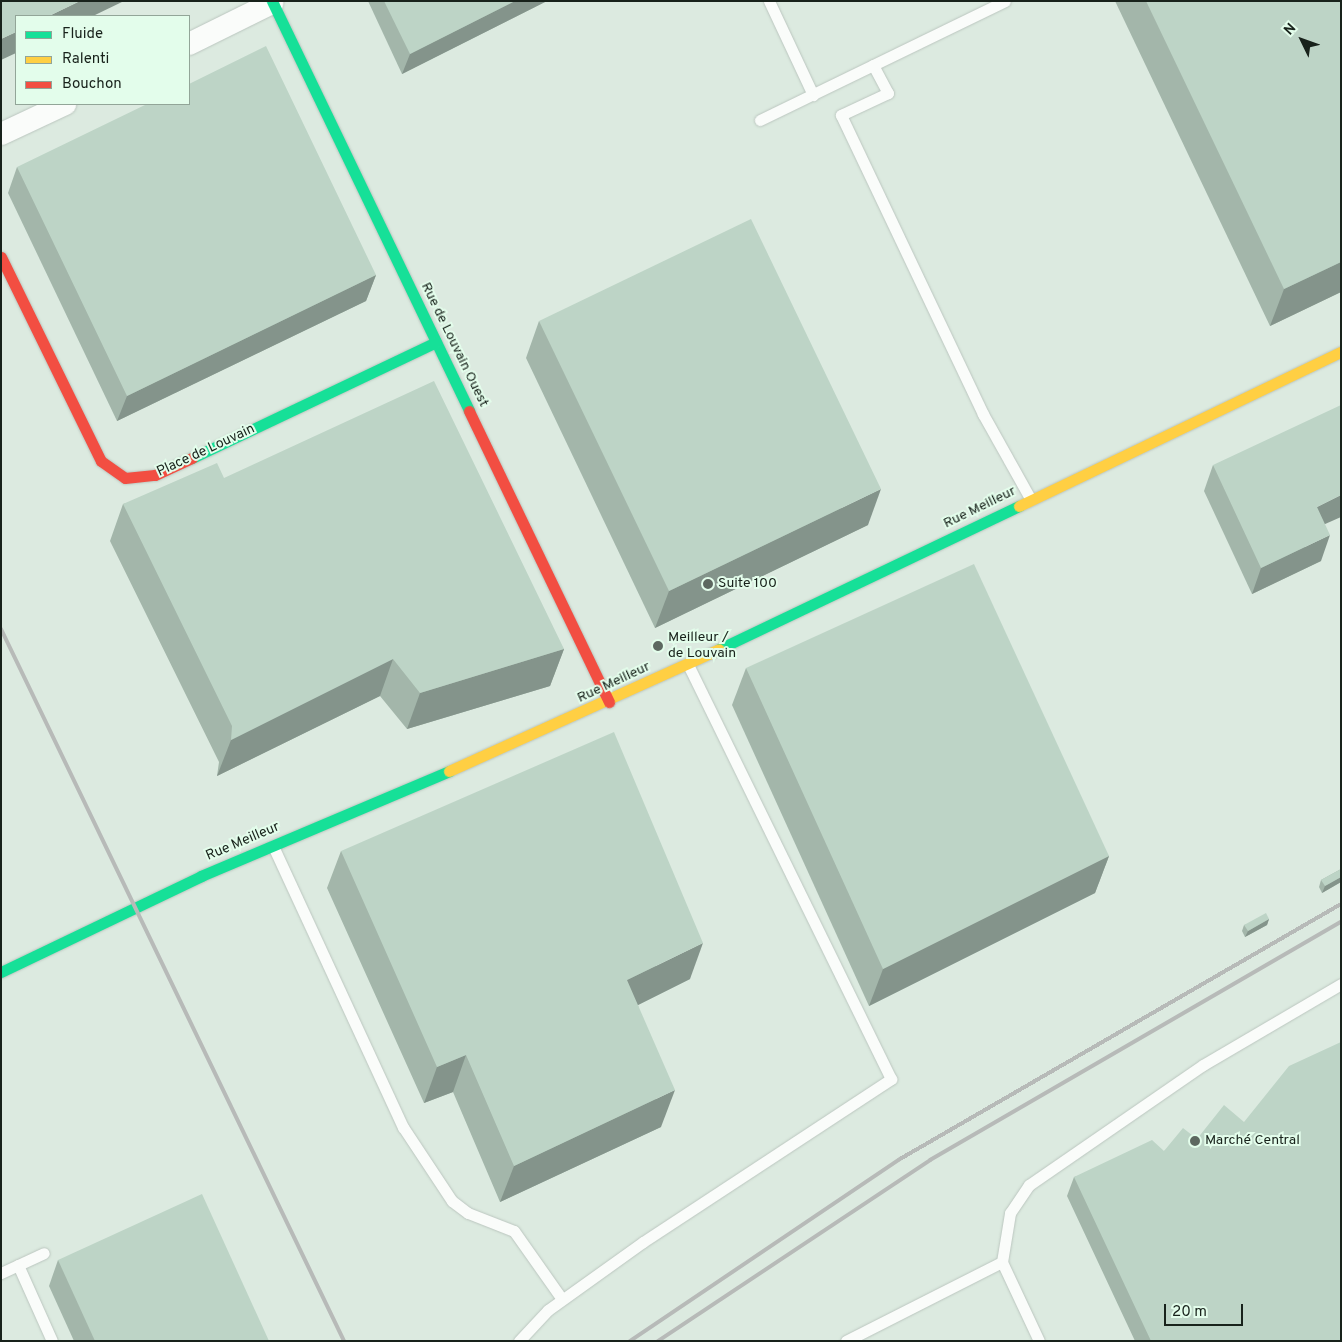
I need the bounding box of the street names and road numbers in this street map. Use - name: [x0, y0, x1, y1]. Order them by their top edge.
- street label: Rue de Louvain Ouest: [417, 280, 491, 410]
- street label: Place de Louvain: [154, 421, 258, 481]
- street label: Rue Meilleur: [941, 483, 1019, 533]
- street label: Rue Meilleur: [575, 659, 653, 707]
- street label: Rue Meilleur: [204, 819, 282, 865]

